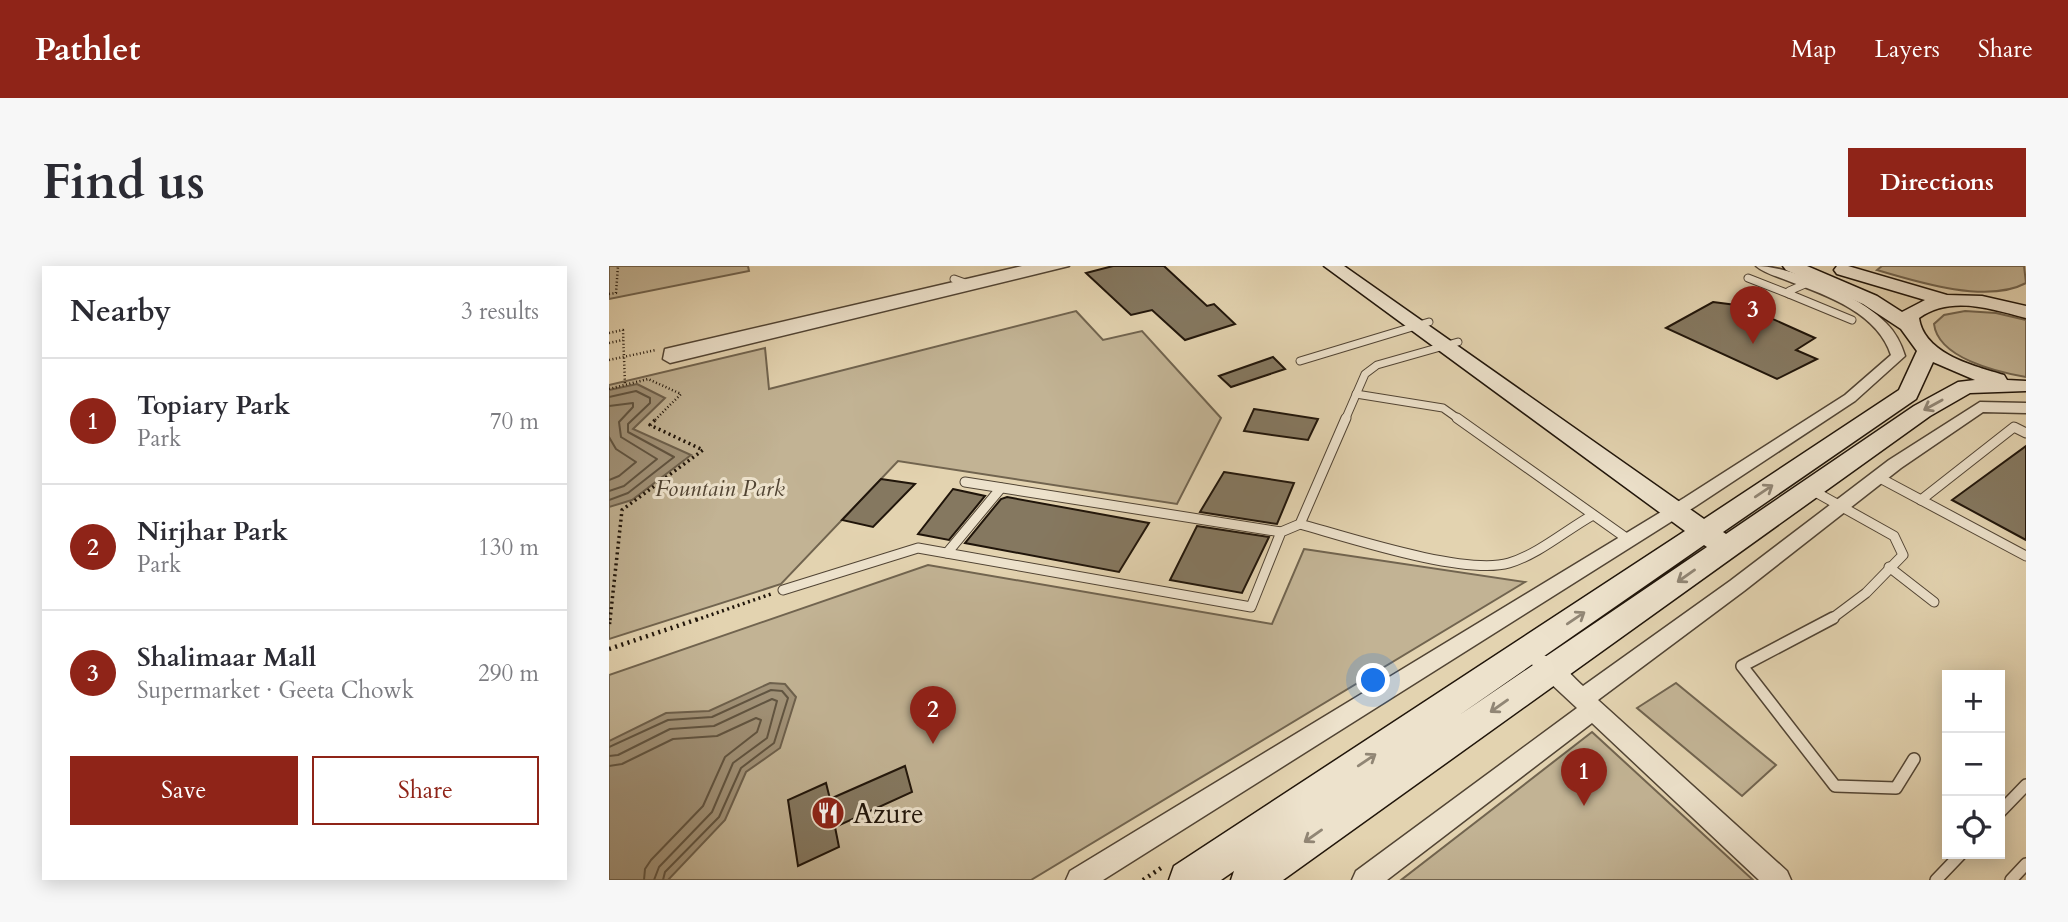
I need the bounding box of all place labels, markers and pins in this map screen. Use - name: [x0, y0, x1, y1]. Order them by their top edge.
- pin: 3: [1730, 286, 1776, 344]
- pin: 2: [910, 686, 956, 744]
- pin: 1: [1561, 748, 1607, 806]
- restaurant icon: Azure: [809, 794, 847, 832]
- place label: Azure: [853, 795, 924, 833]

